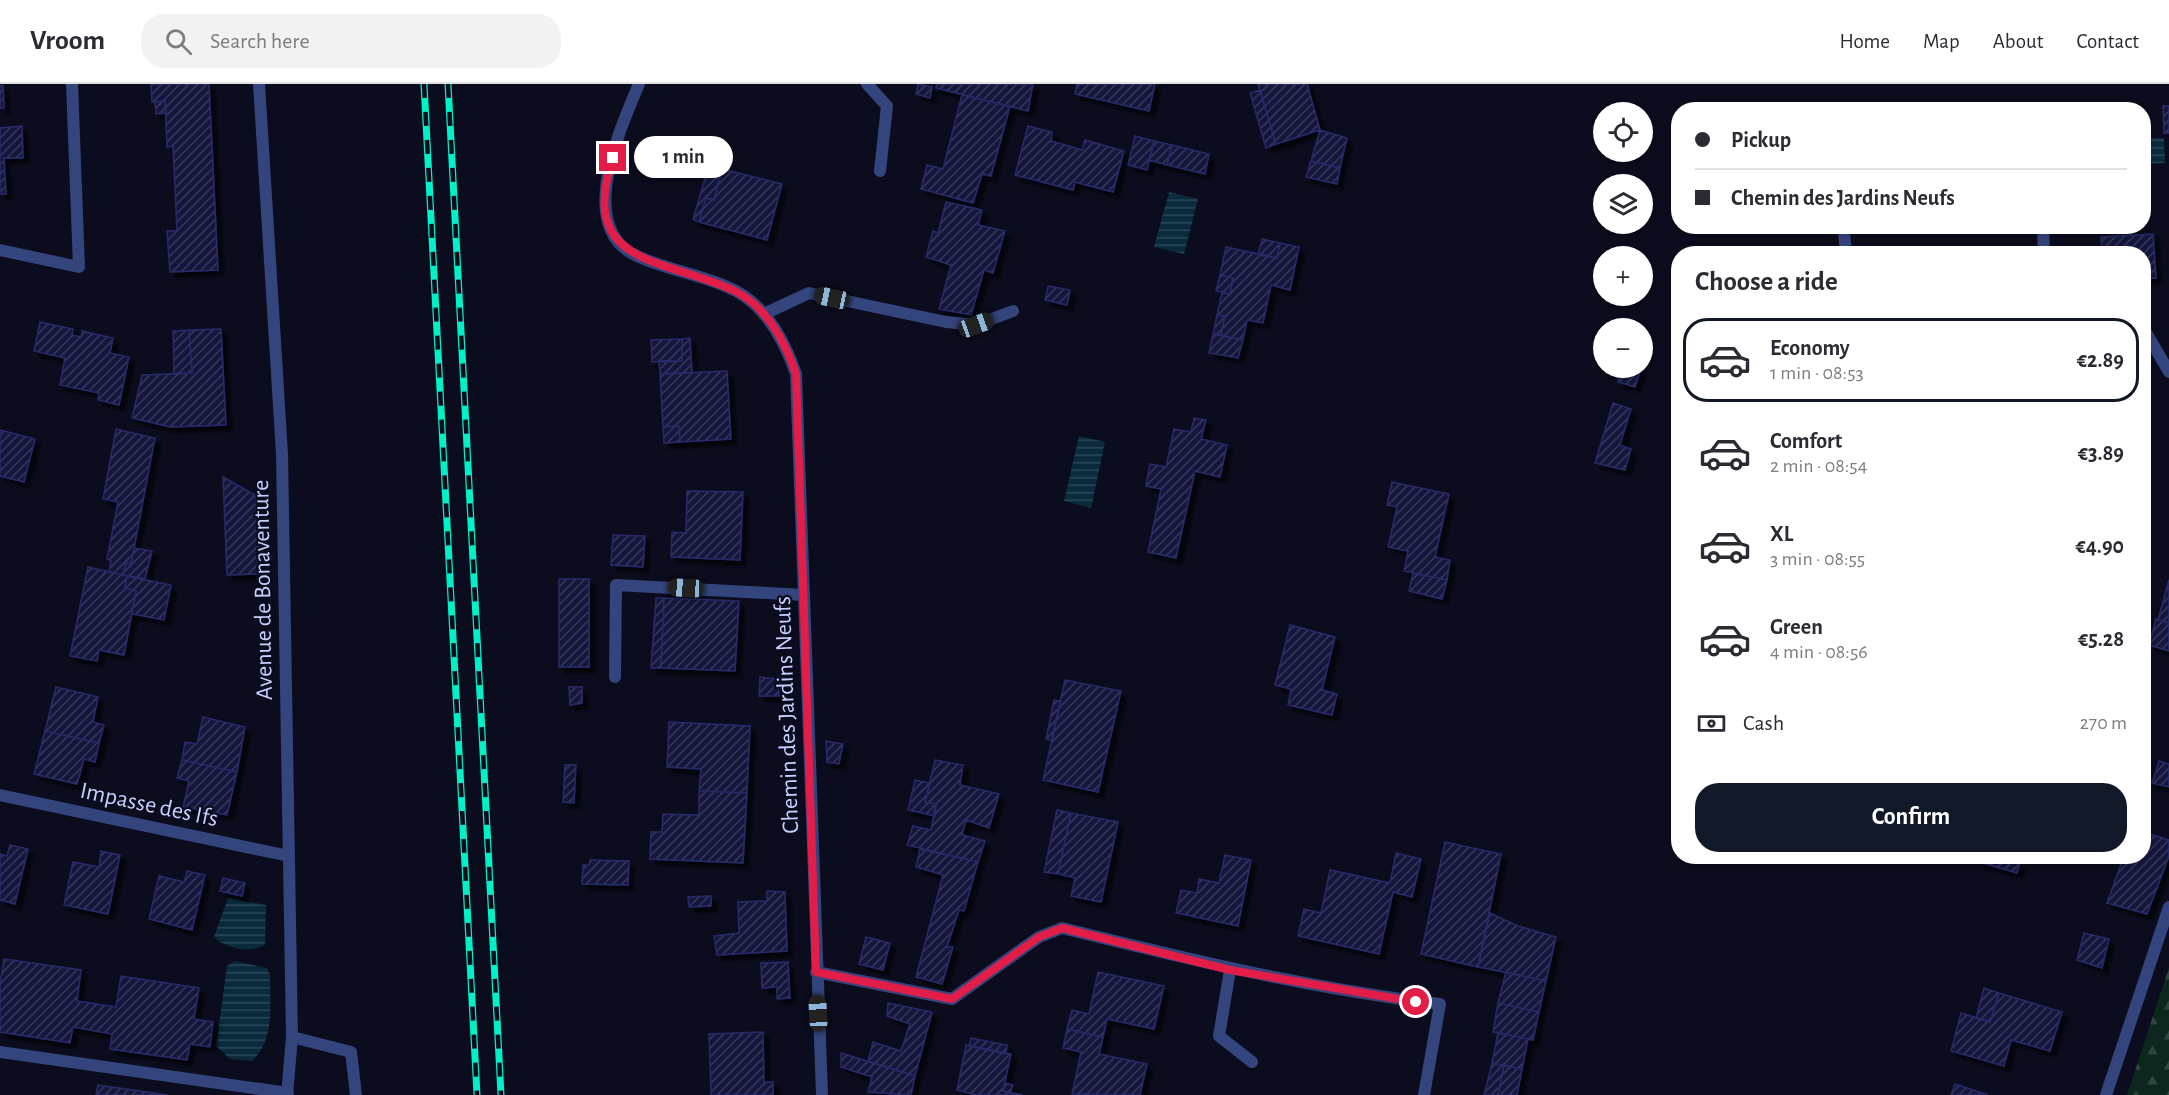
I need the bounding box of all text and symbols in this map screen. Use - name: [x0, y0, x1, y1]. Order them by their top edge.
- search box: [141, 14, 561, 68]
- icon: search: [162, 25, 195, 58]
- text: Vroom: [30, 27, 105, 55]
- text: Search here: [210, 30, 310, 52]
- text: Home: [1839, 31, 1890, 52]
- text: Map: [1923, 31, 1960, 52]
- text: About: [1993, 31, 2043, 52]
- text: Contact: [2076, 31, 2139, 52]
- map controls: [1593, 102, 1653, 378]
- button: locate: [1593, 102, 1653, 162]
- text: Pickup: [1731, 129, 1791, 151]
- callout: 1 min: [634, 137, 733, 179]
- route end: [599, 144, 626, 171]
- text: 1 min: [662, 147, 705, 167]
- button: layers: [1593, 174, 1653, 234]
- text: Chemin des Jardins Neufs: [1731, 187, 1955, 209]
- button: +: [1593, 246, 1653, 306]
- text: Choose a ride: [1695, 268, 1838, 295]
- car: [813, 285, 851, 311]
- car: [956, 310, 996, 340]
- button: −: [1593, 318, 1653, 378]
- icon: car: [1698, 333, 1752, 387]
- text: Economy: [1770, 337, 1850, 359]
- text: €2.89: [2077, 349, 2124, 371]
- text: 1 min · 08:53: [1770, 363, 1864, 383]
- icon: car: [1698, 426, 1752, 480]
- text: Comfort: [1770, 430, 1842, 452]
- text: €3.89: [2078, 442, 2124, 464]
- text: 2 min · 08:54: [1770, 456, 1867, 476]
- street label: Avenue de Bonaventure: [249, 480, 277, 700]
- icon: car: [1698, 519, 1752, 573]
- text: XL: [1770, 523, 1793, 545]
- text: €4.90: [2076, 535, 2124, 557]
- text: 3 min · 08:55: [1770, 549, 1865, 569]
- car: [668, 578, 704, 598]
- street label: Chemin des Jardins Neufs: [771, 596, 803, 834]
- icon: car: [1698, 612, 1752, 666]
- text: Green: [1770, 616, 1823, 638]
- text: €5.28: [2078, 628, 2124, 650]
- text: 4 min · 08:56: [1770, 642, 1868, 662]
- icon: cash: [1695, 707, 1728, 740]
- text: Cash: [1743, 712, 1784, 734]
- text: 270 m: [2080, 713, 2127, 733]
- street label: Impasse des Ifs: [78, 779, 220, 831]
- button: Confirm: [1695, 783, 2127, 852]
- route start: [1402, 988, 1429, 1015]
- car: [808, 995, 828, 1031]

